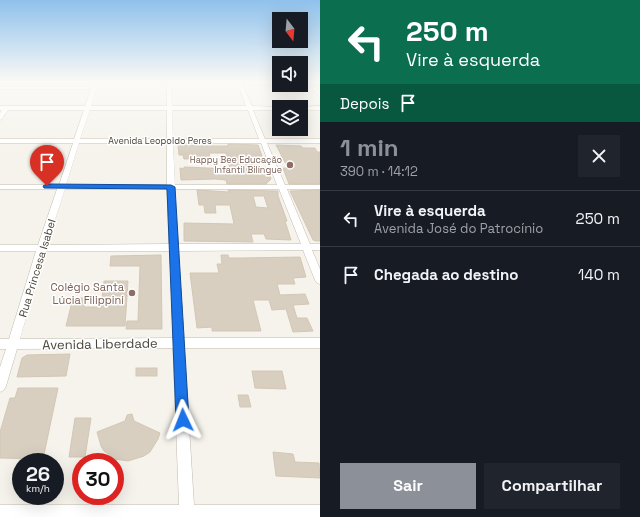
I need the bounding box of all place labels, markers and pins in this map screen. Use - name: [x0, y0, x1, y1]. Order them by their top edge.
- pin: [30, 145, 64, 186]
- place label: Happy Bee Educação Infantil Bilíngue: [190, 154, 282, 176]
- marker: Happy Bee Educação Infantil Bilíngue: [285, 160, 295, 170]
- place label: Colégio Santa Lúcia Filippini: [51, 280, 125, 307]
- marker: Colégio Santa Lúcia Filippini: [127, 288, 137, 298]

